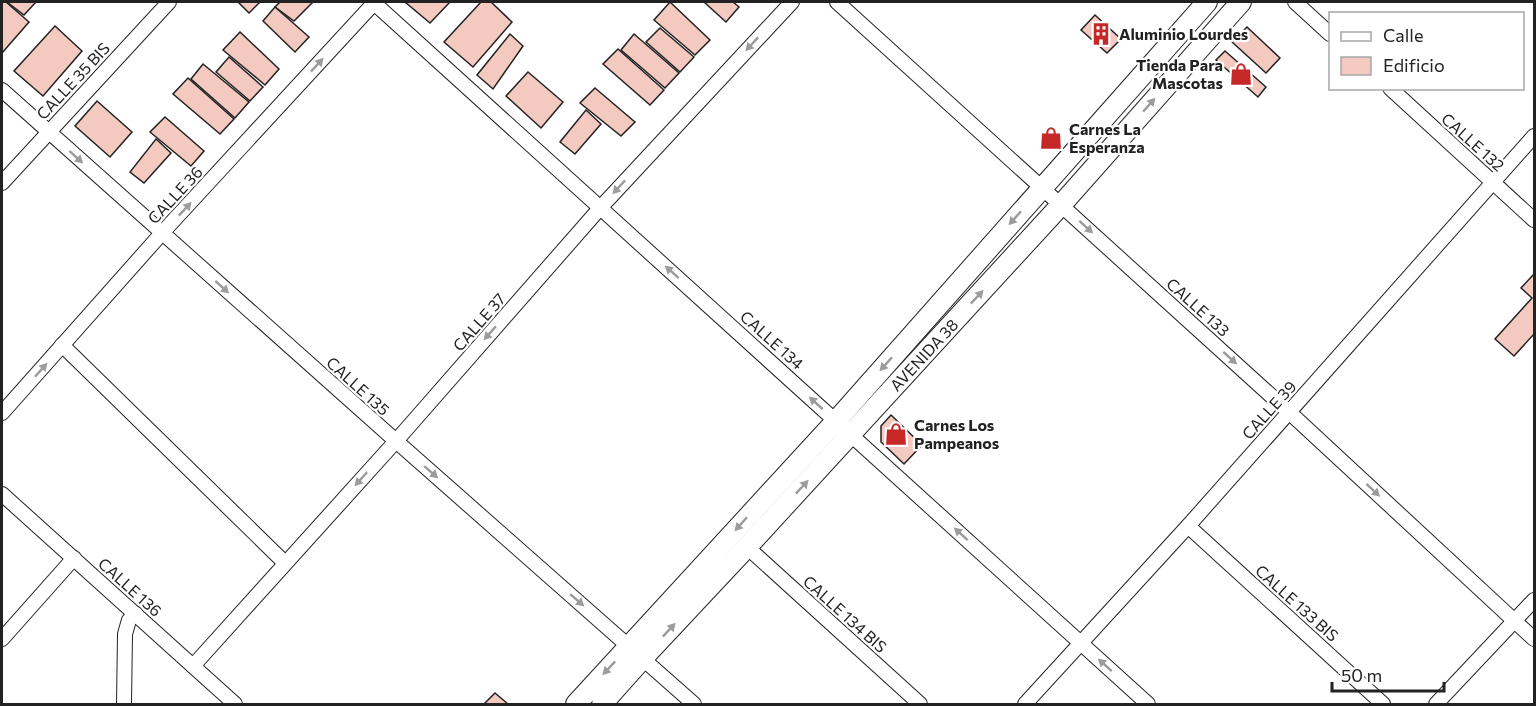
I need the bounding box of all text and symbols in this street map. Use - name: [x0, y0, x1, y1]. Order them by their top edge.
- legend: [1329, 12, 1524, 90]
- building icon: Aluminio Lourdes: [1088, 21, 1114, 47]
- place label: Aluminio Lourdes: [1119, 24, 1248, 43]
- text: Calle: [1383, 24, 1423, 46]
- one-way arrow: [745, 37, 759, 52]
- street label: CALLE 35 BIS: [32, 38, 113, 123]
- text: Edificio: [1383, 54, 1445, 76]
- place label: Tienda Para Mascotas: [1136, 55, 1223, 92]
- one-way arrow: [309, 59, 323, 73]
- shop icon: Tienda Para Mascotas: [1228, 61, 1254, 87]
- one-way arrow: [1142, 98, 1155, 113]
- street label: CALLE 132: [1438, 109, 1509, 175]
- place label: Carnes La Esperanza: [1069, 119, 1145, 156]
- shop icon: Carnes La Esperanza: [1038, 125, 1064, 151]
- one-way arrow: [69, 150, 84, 164]
- street label: CALLE 36: [143, 162, 206, 227]
- one-way arrow: [613, 180, 627, 194]
- one-way arrow: [177, 202, 191, 216]
- one-way arrow: [1009, 210, 1022, 225]
- one-way arrow: [1078, 220, 1093, 234]
- one-way arrow: [665, 265, 679, 279]
- street label: CALLE 133: [1163, 273, 1234, 340]
- one-way arrow: [214, 280, 229, 293]
- street label: CALLE 37: [448, 289, 509, 354]
- one-way arrow: [969, 290, 983, 304]
- street label: CALLE 134: [737, 306, 808, 373]
- street label: AVENIDA 38: [886, 315, 962, 394]
- one-way arrow: [484, 325, 497, 340]
- one-way arrow: [1222, 351, 1237, 364]
- street label: CALLE 135: [323, 352, 394, 419]
- one-way arrow: [880, 356, 893, 371]
- one-way arrow: [34, 363, 47, 378]
- street label: CALLE 39: [1238, 377, 1300, 443]
- one-way arrow: [809, 397, 824, 410]
- place label: Carnes Los Pampeanos: [914, 415, 999, 452]
- shop icon: Carnes Los Pampeanos: [883, 421, 909, 447]
- one-way arrow: [423, 465, 438, 478]
- one-way arrow: [354, 472, 368, 487]
- one-way arrow: [795, 480, 808, 495]
- one-way arrow: [1366, 483, 1381, 497]
- one-way arrow: [734, 517, 748, 532]
- one-way arrow: [953, 527, 968, 541]
- street label: CALLE 136: [95, 553, 166, 620]
- street label: CALLE 133 BIS: [1252, 560, 1343, 645]
- street label: CALLE 134 BIS: [800, 571, 891, 656]
- one-way arrow: [570, 594, 585, 607]
- one-way arrow: [662, 623, 676, 637]
- scale bar: [1332, 655, 1444, 693]
- one-way arrow: [1097, 658, 1112, 672]
- one-way arrow: [603, 661, 617, 675]
- text: 50 m: [1341, 664, 1382, 686]

